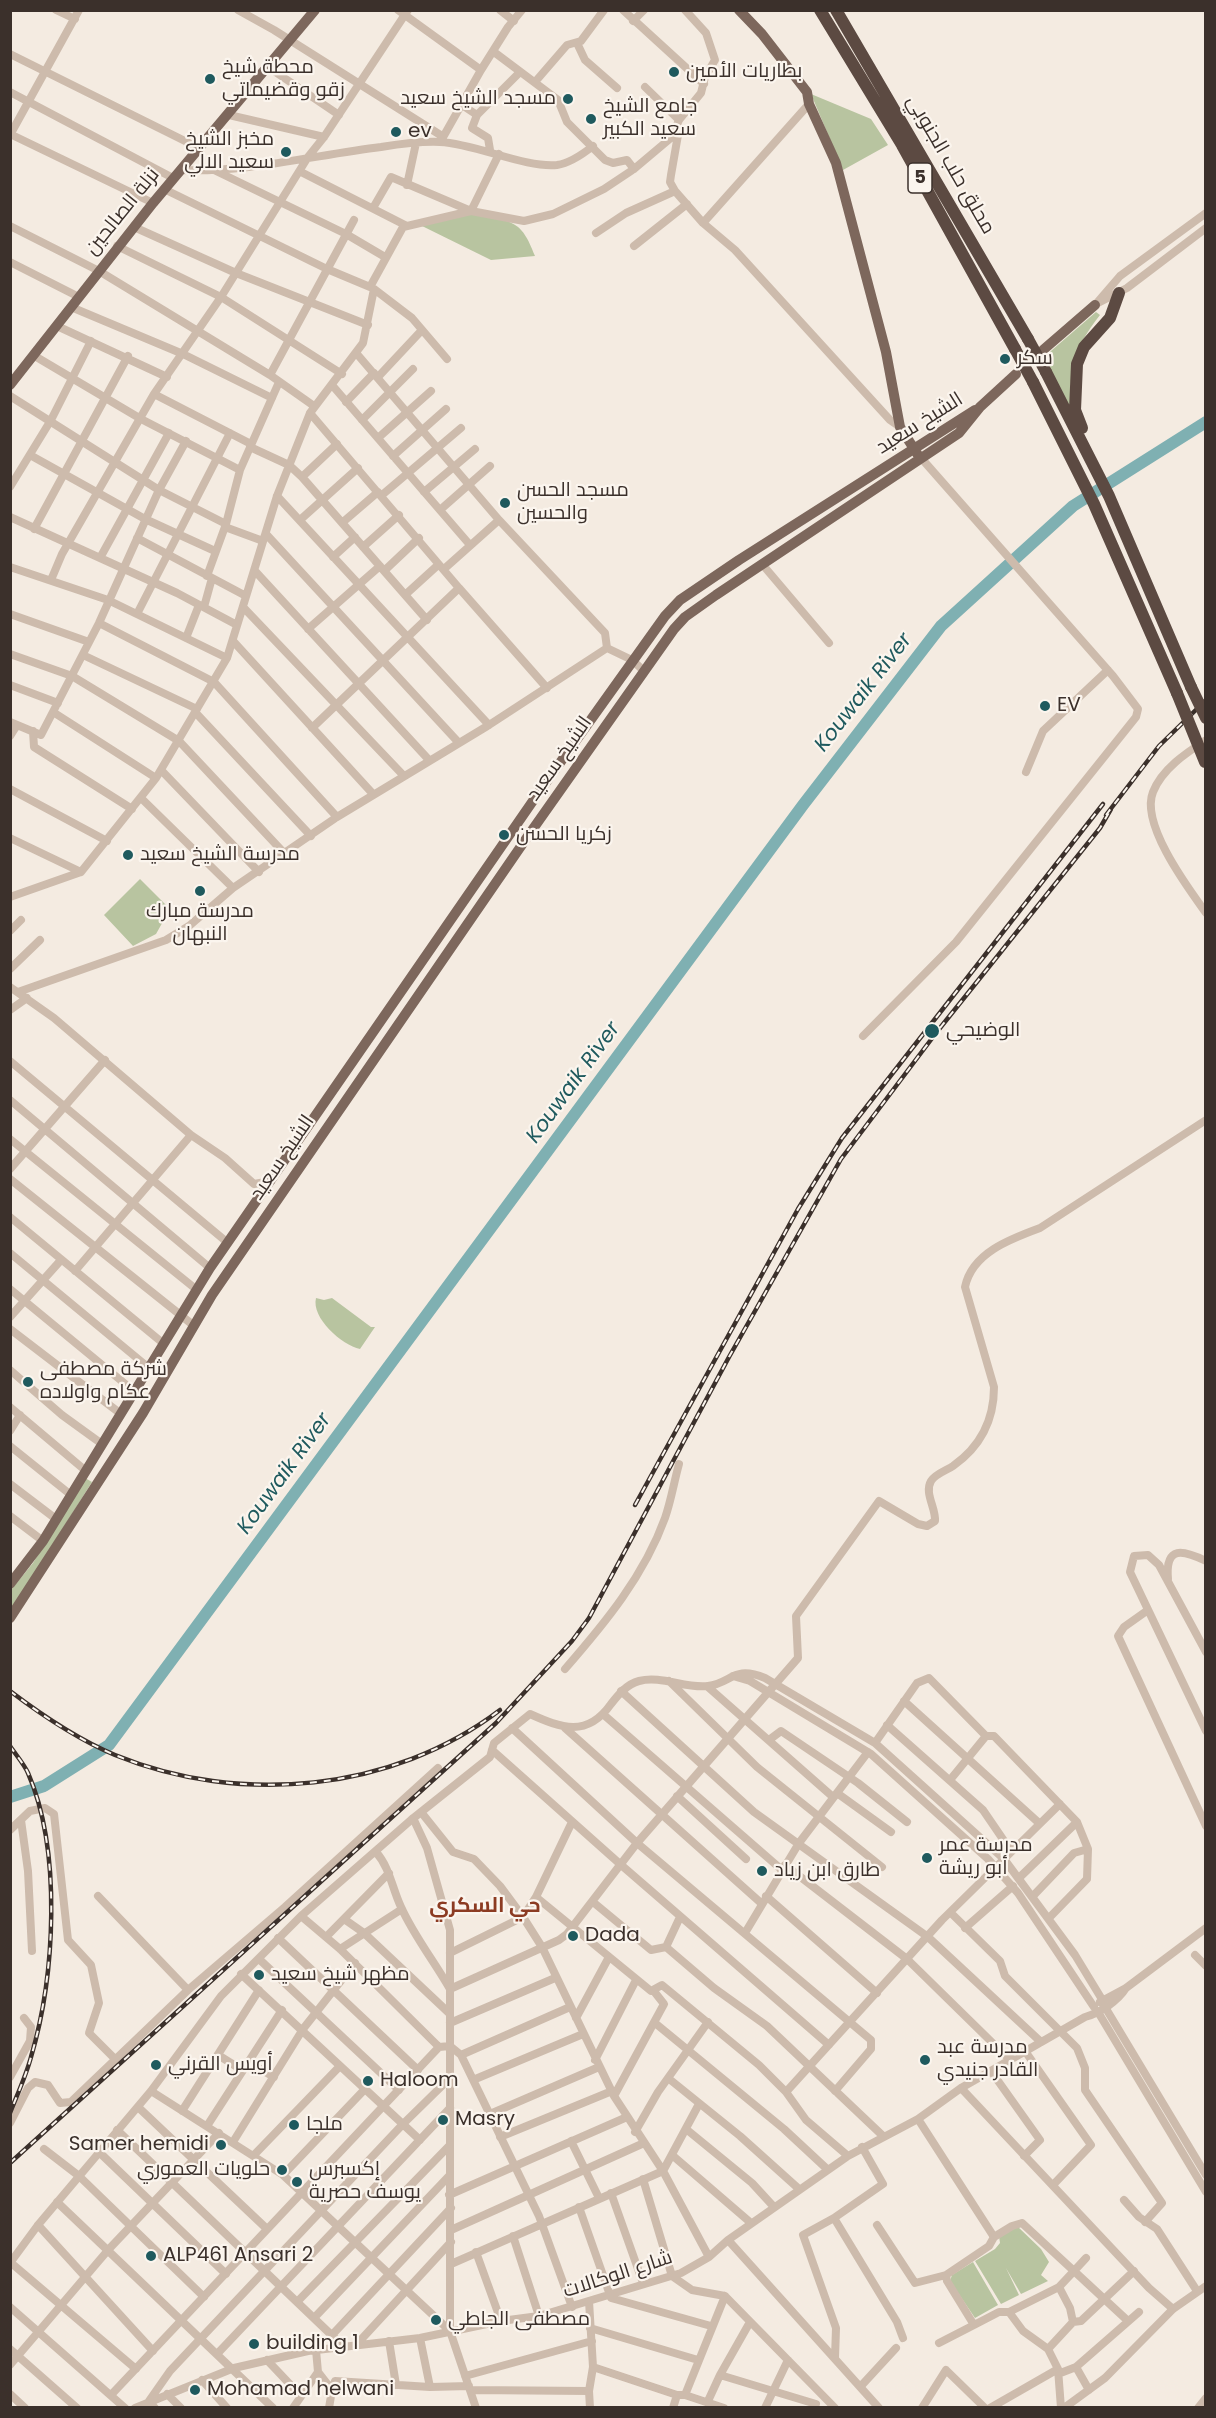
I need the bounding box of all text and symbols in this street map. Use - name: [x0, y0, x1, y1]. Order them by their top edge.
- place label: محطة شيخ زقو وقضيماتي: [222, 56, 345, 103]
- place label: بطاريات الأمين: [686, 60, 802, 84]
- marker: بطاريات الأمين: [667, 65, 681, 79]
- marker: محطة شيخ زقو وقضيماتي: [203, 72, 217, 86]
- place label: مسجد الشيخ سعيد: [400, 87, 556, 111]
- street label: محلق حلب الجنوبي: [900, 91, 1000, 239]
- marker: مسجد الشيخ سعيد: [561, 92, 575, 106]
- place label: جامع الشيخ سعيد الكبير: [603, 95, 697, 142]
- marker: جامع الشيخ سعيد الكبير: [584, 112, 598, 126]
- place label: ev: [408, 120, 432, 144]
- marker: ev: [389, 125, 403, 139]
- place label: مخبز الشيخ سعيد الالي: [184, 128, 274, 175]
- marker: مخبز الشيخ سعيد الالي: [279, 145, 293, 159]
- road number: 5: [908, 163, 932, 193]
- street label: نزلة الصالحين: [81, 164, 165, 260]
- place label: سكر: [1017, 347, 1053, 371]
- marker: سكر: [998, 352, 1012, 366]
- street label: الشيخ سعيد: [872, 388, 968, 460]
- place label: مسجد الحسن والحسين: [517, 479, 629, 526]
- marker: مسجد الحسن والحسين: [498, 496, 512, 510]
- water label: Kouwaik River: [810, 629, 918, 757]
- place label: EV: [1057, 694, 1081, 718]
- marker: EV: [1038, 699, 1052, 713]
- street label: الشيخ سعيد: [522, 712, 598, 806]
- place label: زكريا الحسن: [516, 823, 612, 847]
- marker: زكريا الحسن: [497, 828, 511, 842]
- place label: مدرسة الشيخ سعيد: [140, 843, 300, 867]
- marker: مدرسة الشيخ سعيد: [121, 848, 135, 862]
- marker: مدرسة مبارك النبهان: [193, 884, 207, 898]
- place label: مدرسة مبارك النبهان: [146, 900, 254, 947]
- water label: Kouwaik River: [522, 1017, 626, 1149]
- place label: الوضيحي: [946, 1019, 1020, 1043]
- marker: الوضيحي: [923, 1022, 941, 1040]
- street label: الشيخ سعيد: [246, 1111, 320, 1205]
- place label: شركة مصطفى عكام واولاده: [40, 1358, 167, 1405]
- marker: شركة مصطفى عكام واولاده: [21, 1375, 35, 1389]
- water label: Kouwaik River: [233, 1408, 337, 1540]
- place label: مدرسة عمر أبو ريشة: [939, 1834, 1033, 1881]
- marker: مدرسة عمر أبو ريشة: [920, 1851, 934, 1865]
- place label: طارق ابن زياد: [774, 1859, 880, 1883]
- marker: طارق ابن زياد: [755, 1864, 769, 1878]
- district label: حي السكري: [429, 1894, 541, 1920]
- place label: Dada: [585, 1924, 640, 1948]
- marker: Dada: [566, 1929, 580, 1943]
- place label: مظهر شيخ سعيد: [271, 1963, 410, 1987]
- marker: مظهر شيخ سعيد: [252, 1968, 266, 1982]
- place label: مدرسة عبد القادر جنيدي: [937, 2036, 1038, 2083]
- place label: أويس القرني: [168, 2053, 273, 2077]
- marker: مدرسة عبد القادر جنيدي: [918, 2053, 932, 2067]
- marker: أويس القرني: [149, 2058, 163, 2072]
- place label: Haloom: [380, 2069, 458, 2093]
- marker: Haloom: [361, 2074, 375, 2088]
- place label: Masry: [455, 2108, 515, 2132]
- place label: ملجا: [306, 2113, 343, 2137]
- marker: Masry: [436, 2113, 450, 2127]
- marker: ملجا: [287, 2118, 301, 2132]
- place label: Samer hemidi: [69, 2133, 209, 2157]
- marker: Samer hemidi: [214, 2138, 228, 2152]
- place label: حلويات العموري: [137, 2158, 270, 2182]
- place label: إكسبرس يوسف حصرية: [309, 2158, 421, 2205]
- marker: حلويات العموري: [275, 2163, 289, 2177]
- marker: إكسبرس يوسف حصرية: [290, 2175, 304, 2189]
- place label: ALP461 Ansari 2: [163, 2244, 313, 2268]
- street label: شارع الوكالات: [560, 2246, 676, 2304]
- marker: ALP461 Ansari 2: [144, 2249, 158, 2263]
- place label: مصطفى الجاطي: [448, 2308, 590, 2332]
- marker: مصطفى الجاطي: [429, 2313, 443, 2327]
- place label: building 1: [266, 2332, 359, 2356]
- marker: building 1: [247, 2337, 261, 2351]
- place label: Mohamad helwani: [207, 2378, 394, 2402]
- marker: Mohamad helwani: [188, 2383, 202, 2397]

